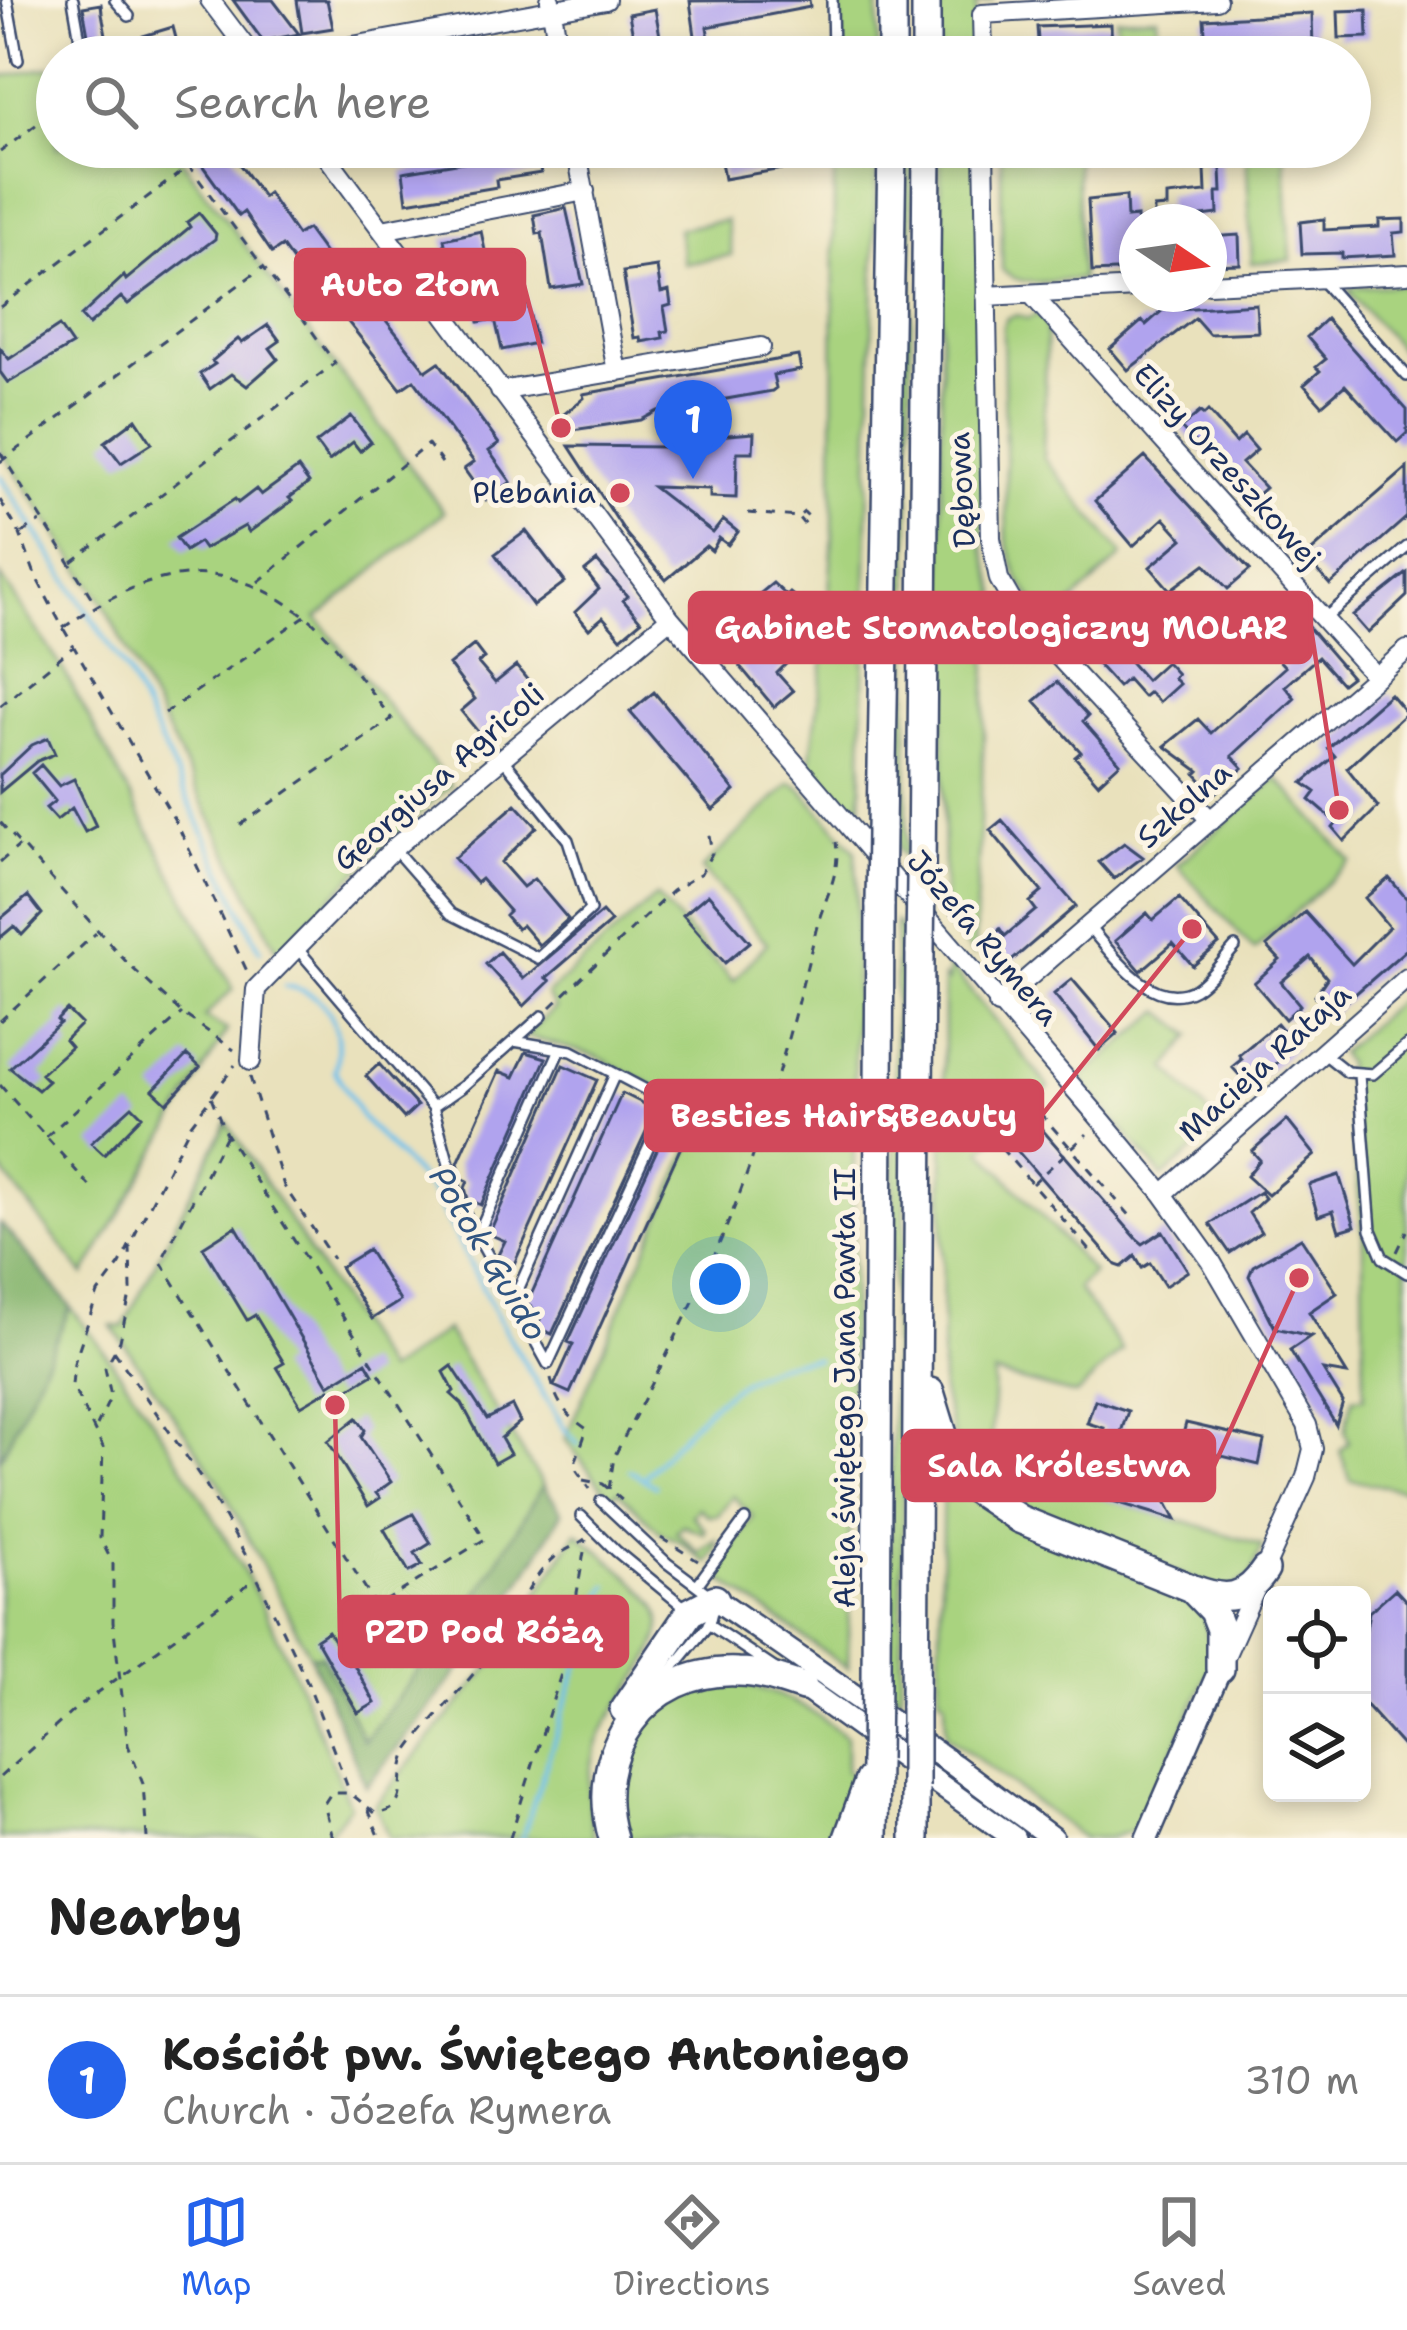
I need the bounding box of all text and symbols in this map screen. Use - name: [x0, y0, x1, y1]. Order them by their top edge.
- search box: [36, 36, 1371, 168]
- icon: search: [78, 69, 144, 135]
- text: Search here: [174, 72, 431, 132]
- north arrow: [1119, 204, 1227, 312]
- callout: Auto Złom: [296, 250, 524, 319]
- text: Auto Złom: [320, 262, 500, 307]
- street label: Elizy Orzeszkowej: [1124, 354, 1331, 577]
- pin: 1: [654, 380, 732, 479]
- street label: Dębowa: [938, 431, 985, 549]
- place label: Plebania: [472, 472, 596, 513]
- marker: Plebania: [607, 480, 633, 506]
- callout: Gabinet Stomatologiczny MOLAR: [690, 593, 1311, 662]
- text: Gabinet Stomatologiczny MOLAR: [714, 605, 1288, 650]
- street label: Georgiusa Agricoli: [324, 673, 553, 880]
- street label: Szkolna: [1128, 752, 1240, 857]
- street label: Józefa Rymera: [898, 841, 1069, 1034]
- street label: Macieja Rataja: [1170, 974, 1360, 1151]
- callout: Besties Hair&Beauty: [646, 1081, 1042, 1150]
- text: Besties Hair&Beauty: [670, 1093, 1018, 1138]
- water label: Potok Guido: [419, 1158, 558, 1349]
- street label: Aleja świętego Jana Pawła II: [824, 1168, 865, 1608]
- your location: [690, 1254, 750, 1314]
- callout: Sala Królestwa: [903, 1431, 1214, 1500]
- text: Sala Królestwa: [927, 1443, 1191, 1488]
- map controls: [1263, 1586, 1371, 1802]
- button: locate: [1263, 1586, 1371, 1694]
- callout: PZD Pod Różą: [340, 1597, 627, 1666]
- text: PZD Pod Różą: [364, 1609, 604, 1654]
- button: layers: [1263, 1694, 1371, 1802]
- text: Nearby: [48, 1882, 243, 1950]
- text: Kościół pw. Świętego Antoniego: [162, 2024, 910, 2084]
- text: 1: [78, 2054, 96, 2106]
- text: 310 m: [1244, 2054, 1359, 2106]
- text: Church · Józefa Rymera: [162, 2084, 611, 2136]
- tab: Map: [181, 2189, 252, 2306]
- tab: Directions: [613, 2189, 771, 2306]
- tab: Saved: [1132, 2189, 1226, 2306]

